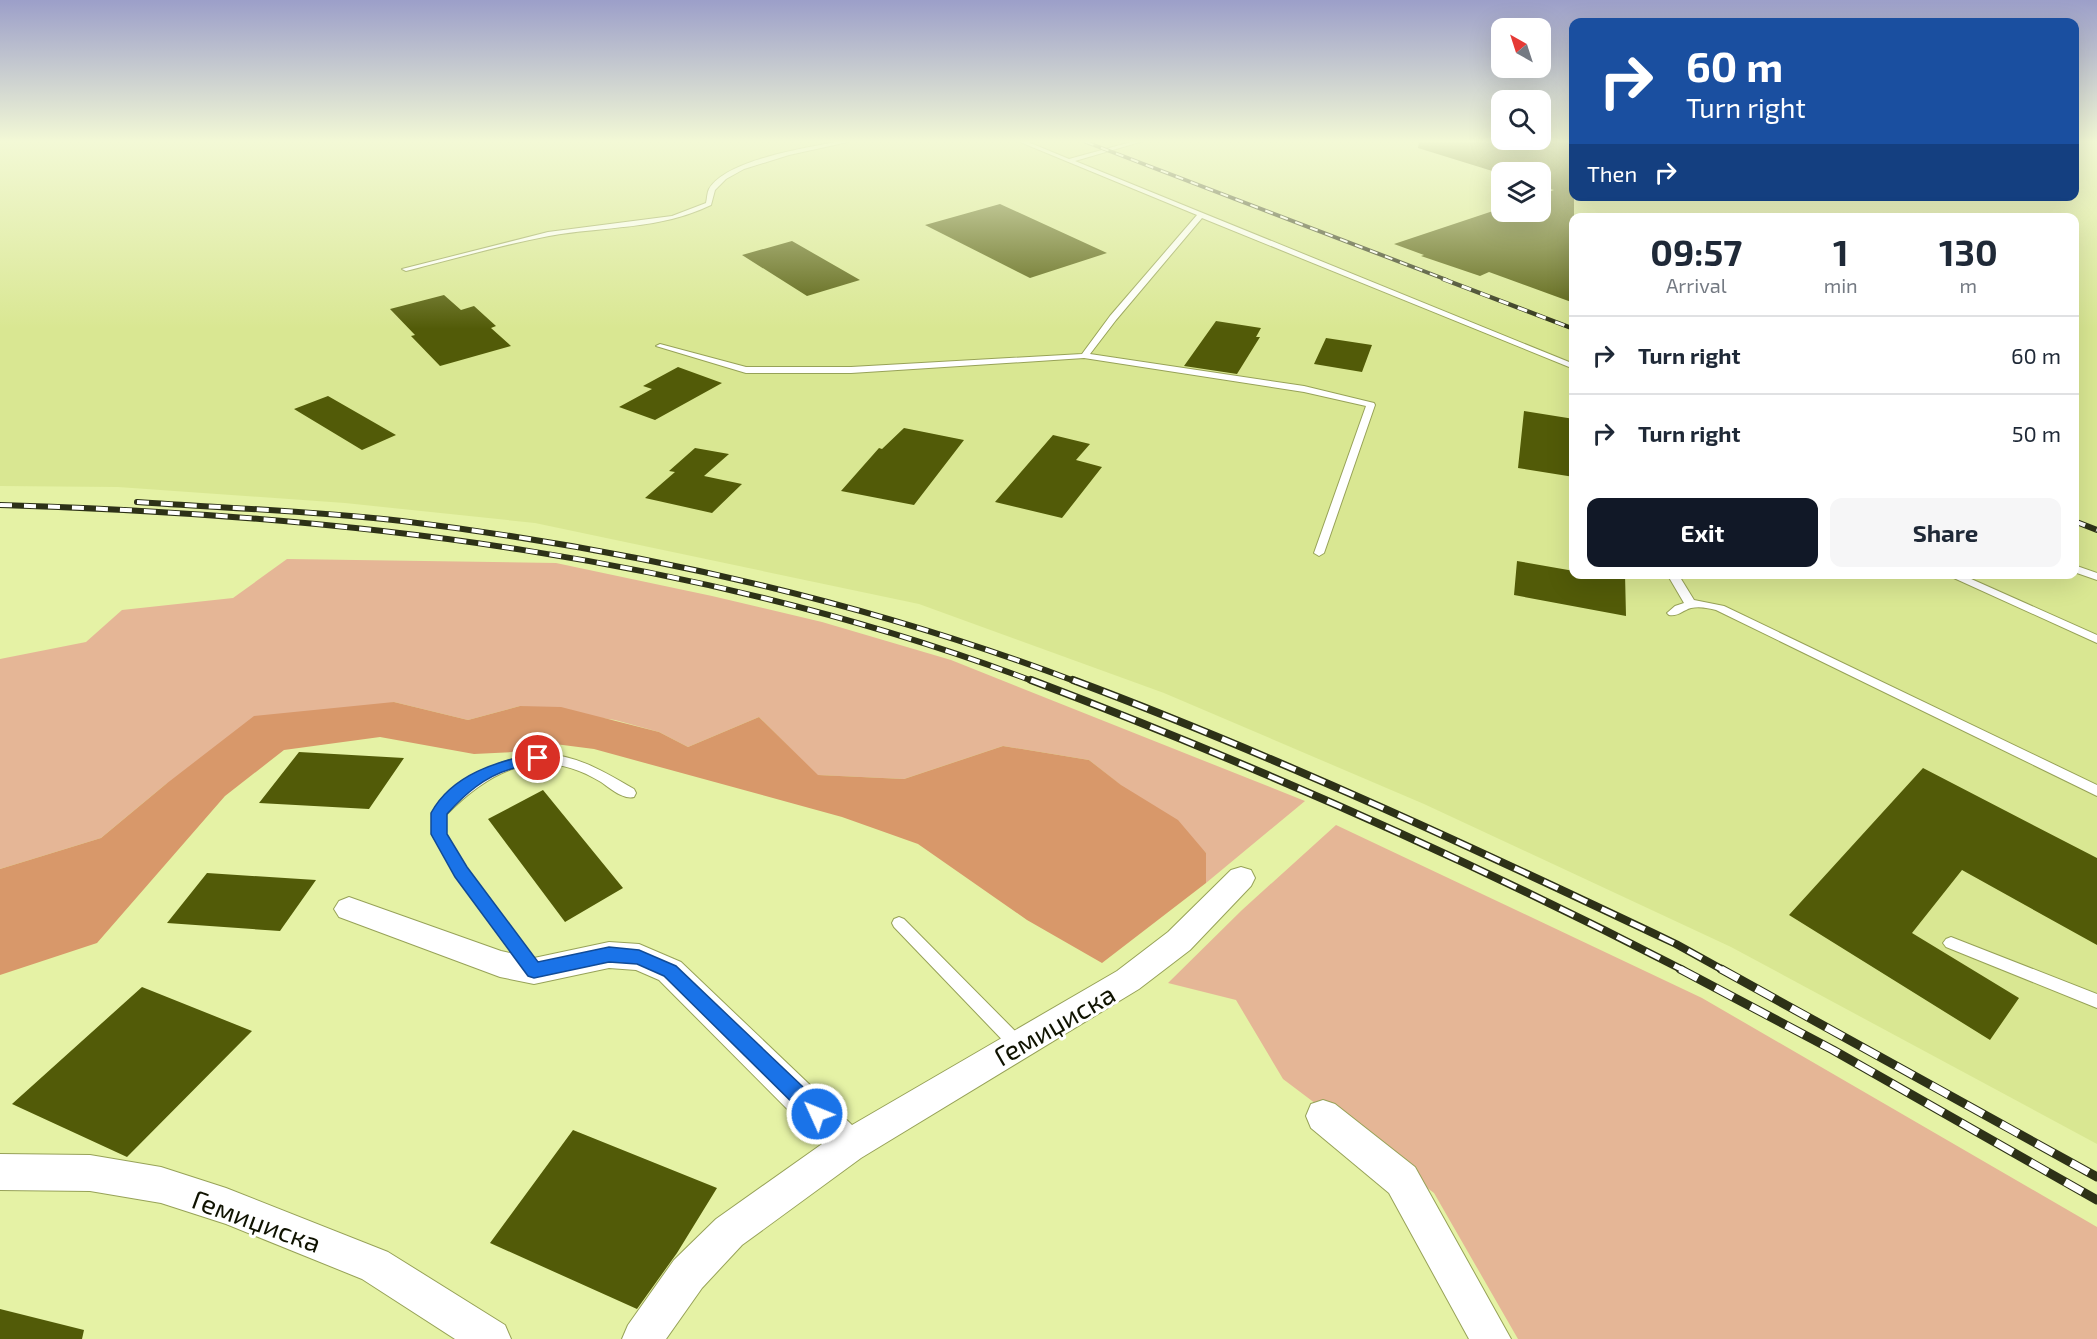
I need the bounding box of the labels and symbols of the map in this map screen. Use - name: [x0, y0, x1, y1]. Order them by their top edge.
- north arrow: [1491, 18, 1551, 78]
- pin: [512, 732, 563, 783]
- street label: Гемиџиска: [988, 977, 1120, 1071]
- position arrow: [785, 1082, 849, 1146]
- street label: Гемиџиска: [188, 1182, 326, 1258]

